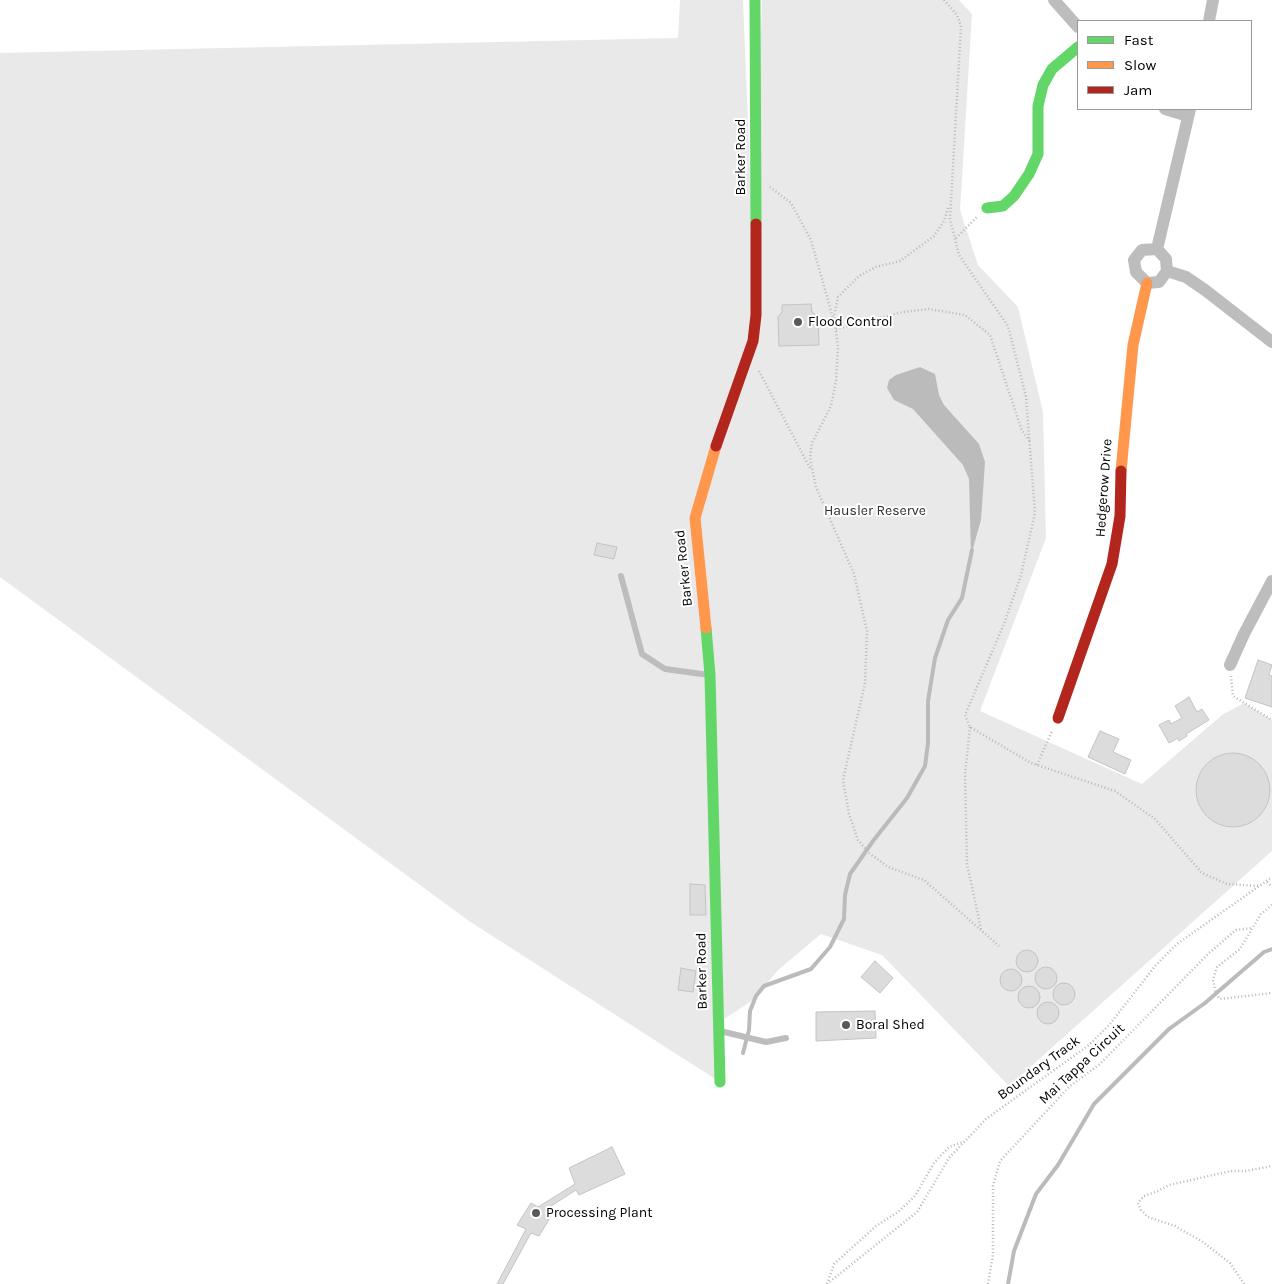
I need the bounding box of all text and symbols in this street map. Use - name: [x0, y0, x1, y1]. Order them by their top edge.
- legend: [1077, 20, 1252, 110]
- text: Fast: [1124, 31, 1153, 49]
- text: Slow: [1124, 56, 1156, 74]
- text: Jam: [1124, 81, 1152, 99]
- street label: Barker Road: [733, 118, 749, 196]
- place label: Flood Control: [808, 314, 893, 330]
- marker: Flood Control: [792, 316, 804, 328]
- street label: Hedgerow Drive: [1092, 438, 1116, 538]
- park label: Hausler Reserve: [824, 503, 926, 519]
- street label: Barker Road: [672, 529, 696, 607]
- street label: Barker Road: [693, 932, 711, 1010]
- place label: Boral Shed: [856, 1017, 925, 1033]
- marker: Boral Shed: [840, 1019, 852, 1031]
- street label: Mai Tappa Circuit: [1036, 1020, 1128, 1108]
- street label: Boundary Track: [994, 1032, 1084, 1104]
- place label: Processing Plant: [546, 1205, 653, 1221]
- marker: Processing Plant: [530, 1207, 542, 1219]

